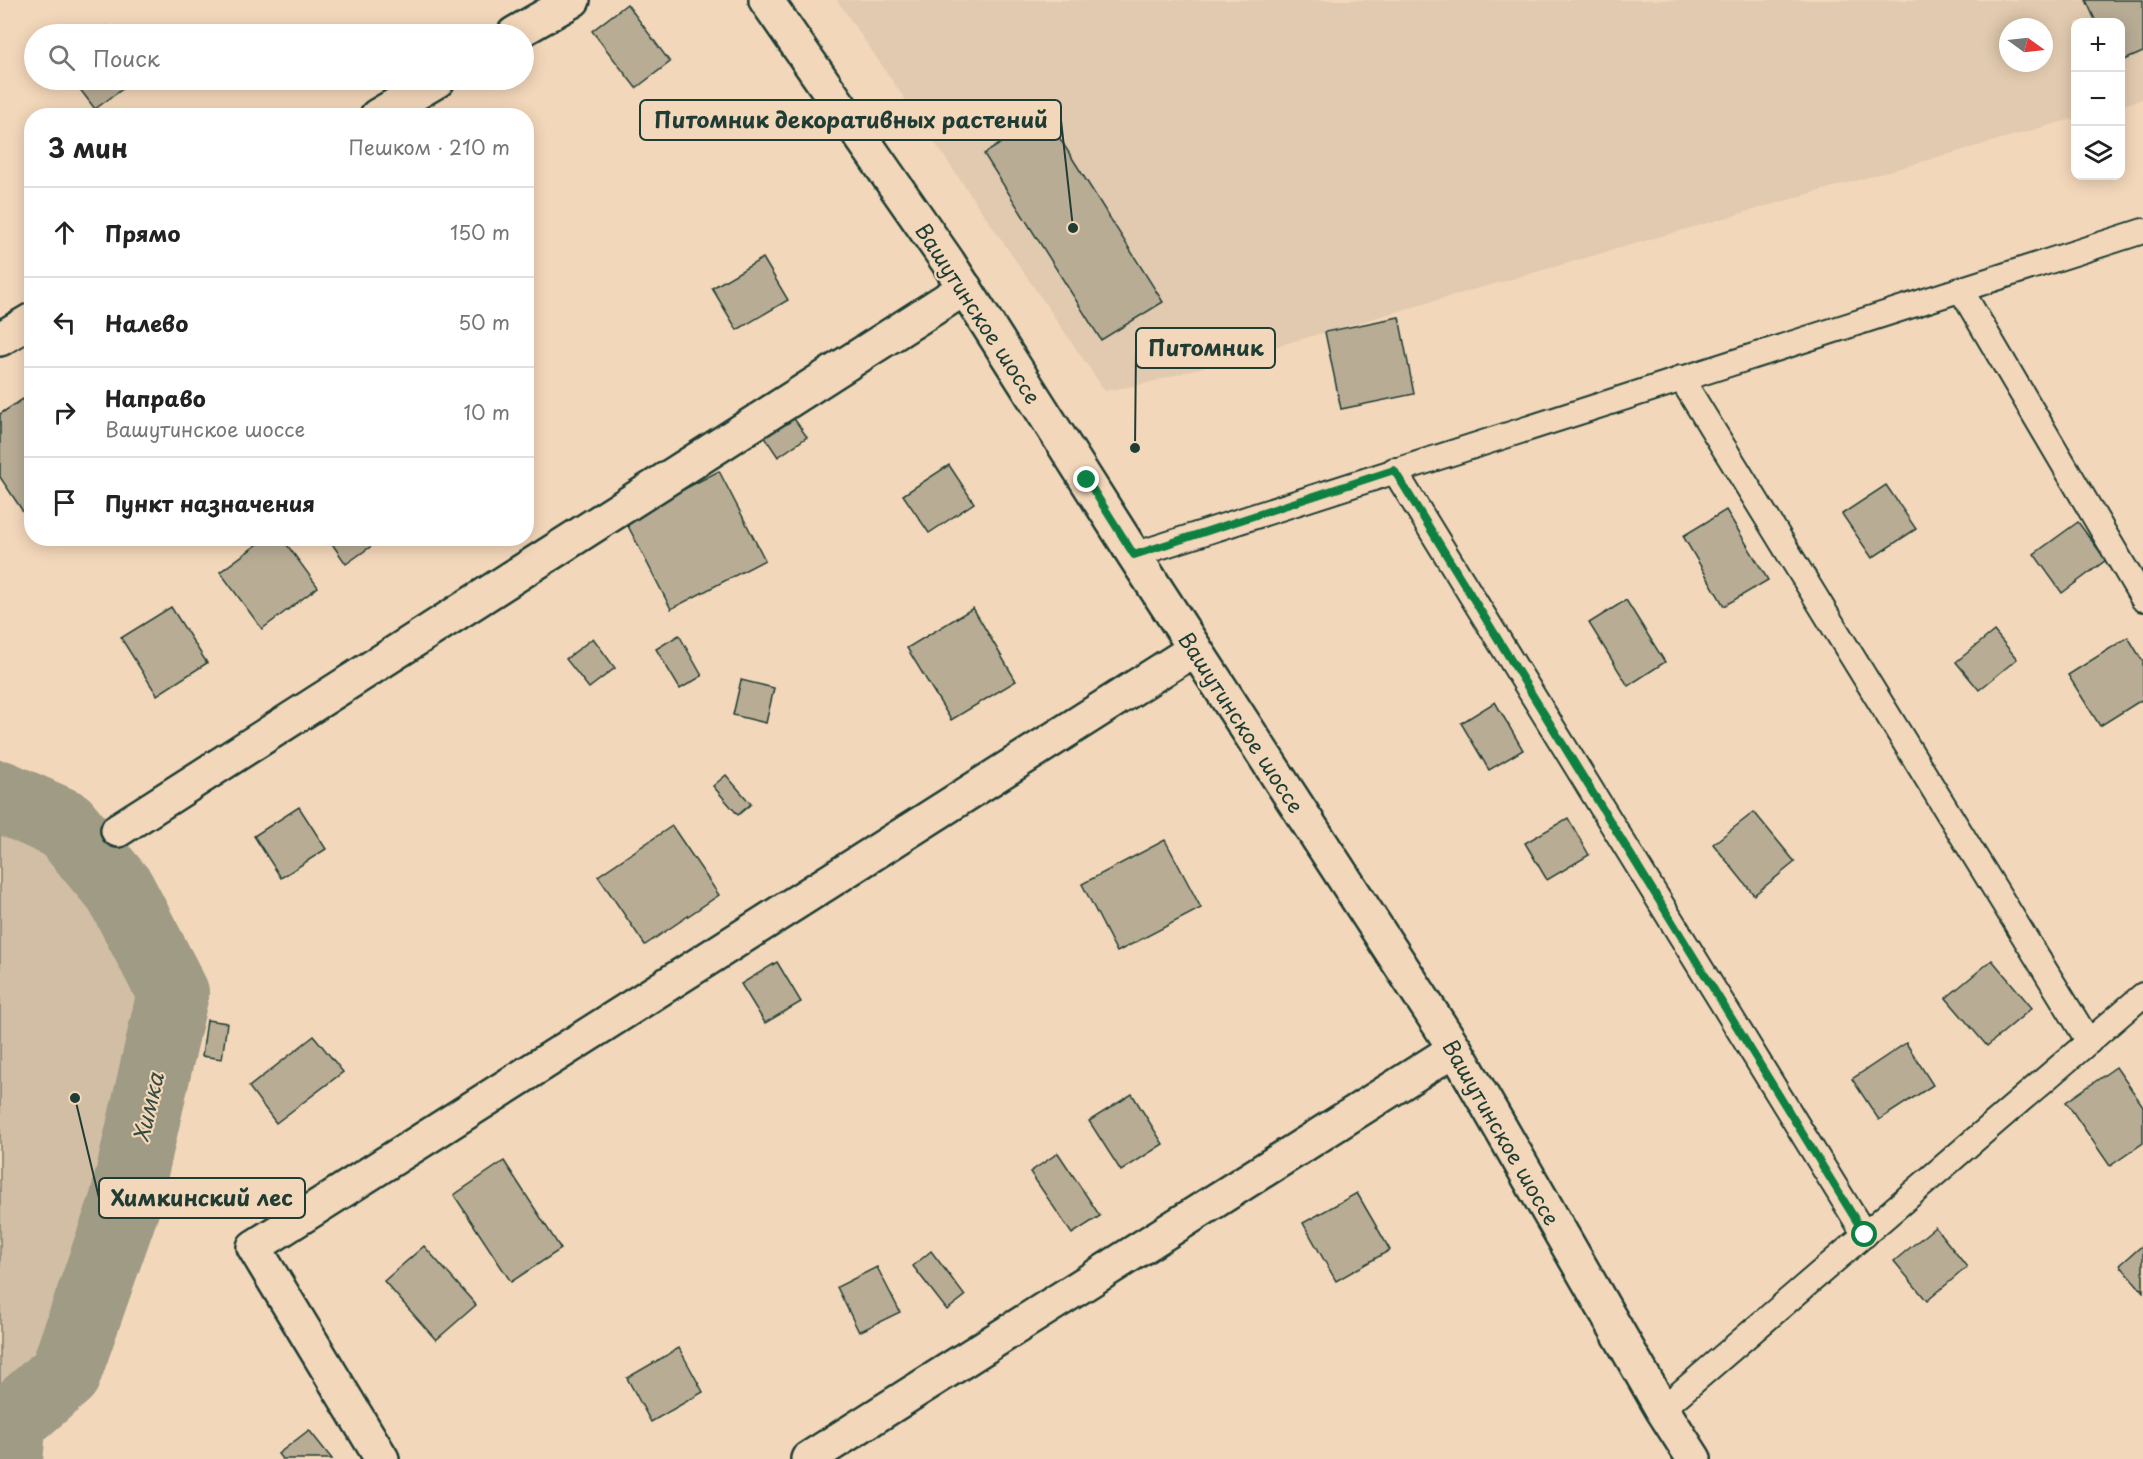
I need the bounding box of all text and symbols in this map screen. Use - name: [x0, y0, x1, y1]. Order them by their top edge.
- north arrow: [1999, 18, 2053, 72]
- map controls: [2071, 18, 2125, 180]
- button: +: [2071, 18, 2125, 72]
- search box: [24, 24, 534, 90]
- icon: search: [45, 41, 78, 74]
- text: Поиск: [93, 41, 160, 74]
- button: −: [2071, 72, 2125, 126]
- callout: Питомник декоративных растений: [640, 100, 1061, 140]
- text: Питомник декоративных растений: [654, 102, 1048, 135]
- button: layers: [2071, 126, 2125, 180]
- text: 3 мин: [48, 128, 128, 167]
- text: Пешком · 210 m: [349, 132, 510, 162]
- icon: ahead: [48, 216, 81, 249]
- text: Прямо: [105, 216, 180, 249]
- street label: Вашутинское шоссе: [908, 216, 1050, 410]
- text: 150 m: [450, 217, 510, 247]
- icon: left: [48, 306, 81, 339]
- text: Налево: [105, 306, 188, 339]
- text: 50 m: [458, 307, 510, 337]
- callout: Питомник: [1136, 328, 1275, 368]
- text: Питомник: [1148, 330, 1265, 363]
- text: Направо: [105, 381, 206, 414]
- icon: right: [48, 396, 81, 429]
- text: 10 m: [463, 397, 510, 427]
- text: Вашутинское шоссе: [105, 414, 305, 444]
- route end: [1073, 466, 1099, 492]
- icon: arrive: [48, 486, 81, 519]
- text: Пункт назначения: [105, 486, 315, 519]
- street label: Вашутинское шоссе: [1171, 625, 1313, 819]
- street label: Вашутинское шоссе: [1436, 1033, 1568, 1231]
- water label: Химка: [123, 1068, 171, 1145]
- callout: Химкинский лес: [99, 1178, 305, 1218]
- text: Химкинский лес: [111, 1180, 293, 1213]
- route start: [1851, 1221, 1877, 1247]

